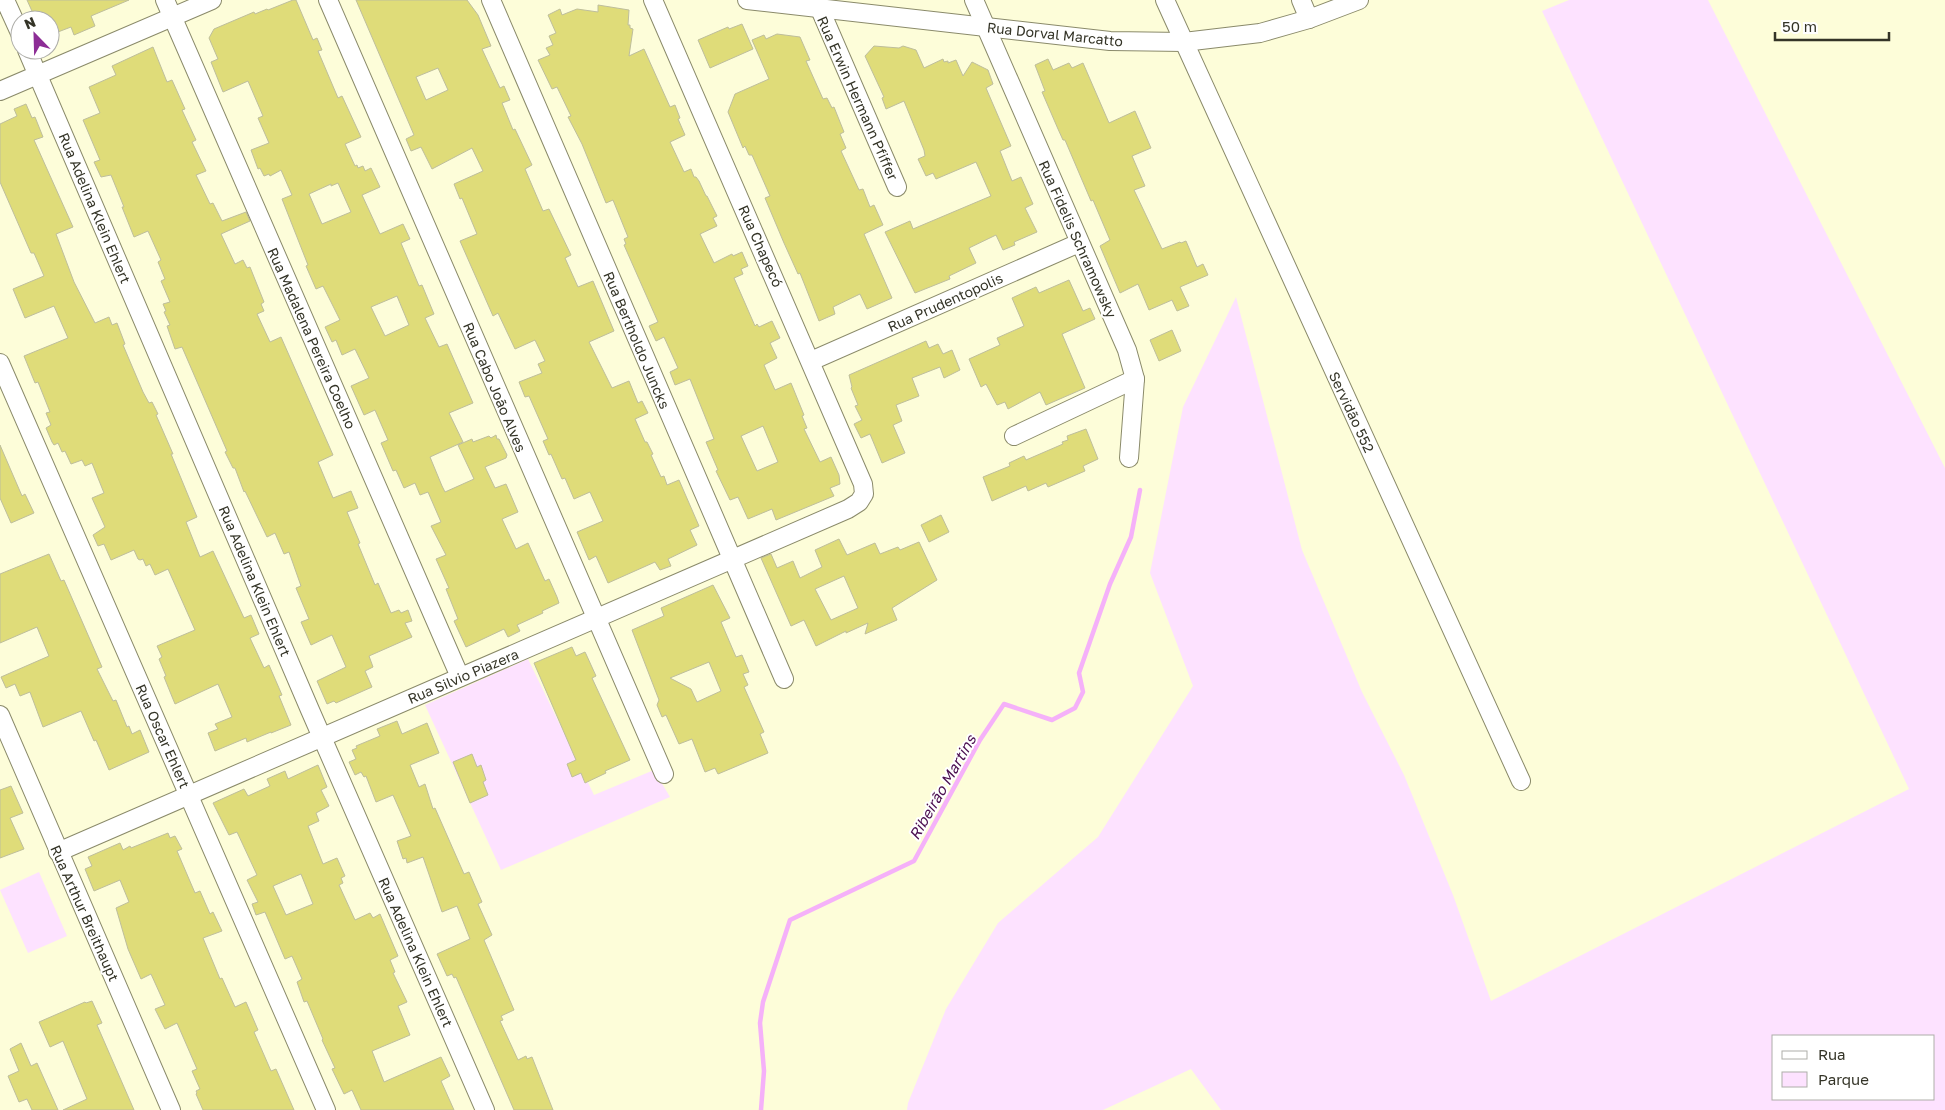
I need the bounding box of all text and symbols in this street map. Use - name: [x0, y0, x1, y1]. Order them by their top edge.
- north arrow: [10, 10, 60, 60]
- scale bar: [1775, 10, 1889, 42]
- text: N: [22, 13, 38, 32]
- street label: Rua Erwin Hermann Pfiffer: [814, 13, 902, 183]
- text: 50 m: [1782, 17, 1817, 35]
- street label: Rua Dorval Marcatto: [986, 18, 1124, 50]
- street label: Rua Adelina Klein Ehlert: [55, 130, 135, 286]
- street label: Rua Fidelis Schramowsky: [1035, 158, 1121, 321]
- street label: Rua Chapecó: [735, 202, 787, 290]
- street label: Rua Madalena Pereira Coelho: [264, 245, 360, 431]
- street label: Rua Bertholdo Juncks: [600, 269, 674, 411]
- street label: Rua Prudentopolis: [885, 269, 1005, 335]
- street label: Rua Cabo João Alves: [460, 319, 530, 455]
- street label: Servidão 552: [1326, 369, 1378, 455]
- street label: Rua Adelina Klein Ehlert: [215, 503, 295, 659]
- street label: Rua Silvio Piazera: [405, 645, 521, 707]
- street label: Rua Oscar Ehlert: [132, 681, 194, 791]
- water label: Ribeirão Martins: [905, 731, 980, 843]
- street label: Rua Arthur Breithaupt: [47, 842, 123, 984]
- street label: Rua Adelina Klein Ehlert: [375, 874, 457, 1030]
- legend: [1772, 1035, 1935, 1100]
- text: Rua: [1818, 1045, 1845, 1063]
- text: Parque: [1818, 1070, 1869, 1088]

